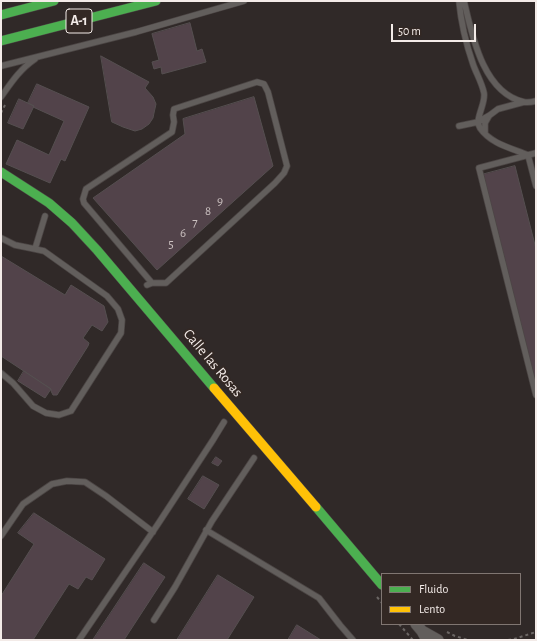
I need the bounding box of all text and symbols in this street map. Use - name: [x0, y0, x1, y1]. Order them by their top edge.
- road number: A-1: [66, 9, 92, 33]
- scale bar: [393, 16, 478, 42]
- text: 50 m: [398, 25, 421, 37]
- house number: 9: [217, 193, 223, 209]
- house number: 8: [205, 203, 211, 219]
- house number: 7: [192, 214, 198, 230]
- house number: 6: [180, 225, 186, 241]
- house number: 5: [168, 236, 174, 252]
- street label: Calle las Rosas: [179, 325, 247, 401]
- legend: [381, 573, 521, 625]
- text: Fluido: [419, 583, 448, 595]
- text: Lento: [419, 603, 445, 615]

